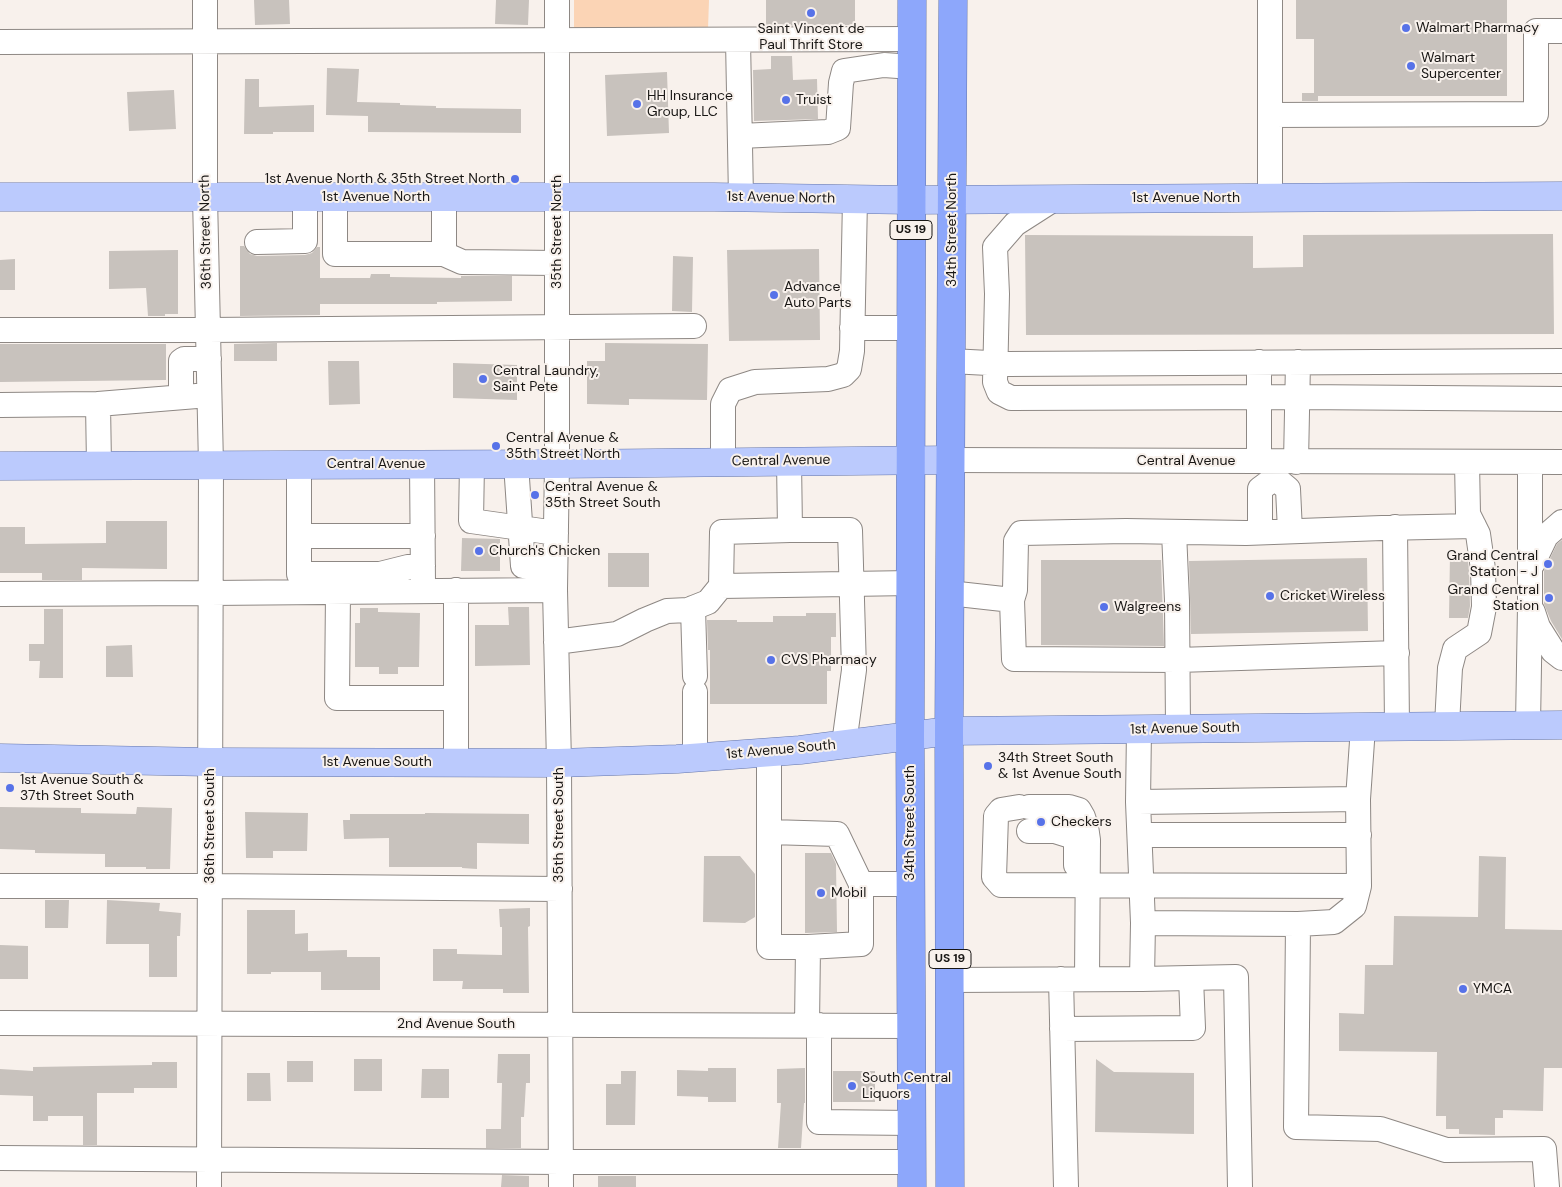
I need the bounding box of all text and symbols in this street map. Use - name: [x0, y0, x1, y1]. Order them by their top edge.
- marker: Saint Vincent de Paul Thrift Store: [805, 7, 817, 19]
- place label: Walmart Pharmacy: [1416, 20, 1539, 36]
- place label: Saint Vincent de Paul Thrift Store: [757, 21, 865, 54]
- marker: Walmart Pharmacy: [1400, 22, 1412, 34]
- place label: Walmart Supercenter: [1421, 50, 1501, 82]
- marker: Walmart Supercenter: [1405, 60, 1417, 72]
- place label: HH Insurance Group, LLC: [647, 88, 733, 120]
- place label: Truist: [796, 92, 832, 108]
- marker: Truist: [780, 94, 792, 106]
- marker: HH Insurance Group, LLC: [631, 98, 643, 110]
- place label: 1st Avenue North & 35th Street North: [265, 171, 505, 187]
- marker: 1st Avenue North & 35th Street North: [509, 173, 521, 185]
- street label: 34th Street North: [944, 173, 960, 287]
- street label: 36th Street North: [197, 175, 215, 289]
- street label: 35th Street North: [549, 175, 565, 289]
- street label: 1st Avenue North: [322, 189, 430, 205]
- street label: 1st Avenue North: [727, 189, 835, 207]
- street label: 1st Avenue North: [1132, 190, 1240, 206]
- road number: US 19: [890, 220, 932, 240]
- place label: Advance Auto Parts: [784, 279, 852, 312]
- marker: Advance Auto Parts: [768, 289, 780, 301]
- place label: Central Laundry, Saint Pete: [493, 363, 599, 396]
- marker: Central Laundry, Saint Pete: [477, 373, 489, 385]
- place label: Central Avenue & 35th Street North: [506, 430, 620, 462]
- marker: Central Avenue & 35th Street North: [490, 440, 502, 452]
- street label: Central Avenue: [731, 452, 831, 470]
- street label: Central Avenue: [1137, 453, 1235, 469]
- street label: Central Avenue: [327, 456, 425, 472]
- place label: Central Avenue & 35th Street South: [545, 479, 660, 512]
- marker: Central Avenue & 35th Street South: [529, 489, 541, 501]
- place label: Church's Chicken: [489, 543, 600, 559]
- marker: Church's Chicken: [473, 545, 485, 557]
- place label: Grand Central Station - J: [1447, 548, 1538, 580]
- marker: Grand Central Station - J: [1542, 558, 1554, 570]
- place label: Grand Central Station: [1448, 582, 1539, 614]
- place label: Cricket Wireless: [1280, 588, 1385, 604]
- marker: Cricket Wireless: [1264, 590, 1276, 602]
- marker: Grand Central Station: [1543, 592, 1555, 604]
- place label: Walgreens: [1114, 599, 1181, 615]
- marker: Walgreens: [1098, 601, 1110, 613]
- place label: CVS Pharmacy: [781, 652, 877, 668]
- marker: CVS Pharmacy: [765, 654, 777, 666]
- street label: 1st Avenue South: [1130, 720, 1240, 738]
- street label: 1st Avenue South: [726, 737, 836, 763]
- place label: 34th Street South & 1st Avenue South: [998, 750, 1122, 782]
- street label: 1st Avenue South: [322, 754, 432, 770]
- marker: 34th Street South & 1st Avenue South: [982, 760, 994, 772]
- street label: 34th Street South: [902, 765, 918, 881]
- street label: 35th Street South: [551, 767, 567, 883]
- street label: 36th Street South: [202, 768, 218, 884]
- place label: 1st Avenue South & 37th Street South: [20, 772, 144, 804]
- marker: 1st Avenue South & 37th Street South: [4, 782, 16, 794]
- place label: Checkers: [1051, 814, 1112, 830]
- marker: Checkers: [1035, 816, 1047, 828]
- place label: Mobil: [831, 885, 866, 901]
- marker: Mobil: [815, 887, 827, 899]
- road number: US 19: [929, 950, 971, 969]
- place label: YMCA: [1473, 981, 1512, 997]
- marker: YMCA: [1457, 983, 1469, 995]
- street label: 2nd Avenue South: [397, 1016, 515, 1032]
- place label: South Central Liquors: [862, 1070, 951, 1102]
- marker: South Central Liquors: [846, 1080, 858, 1092]

